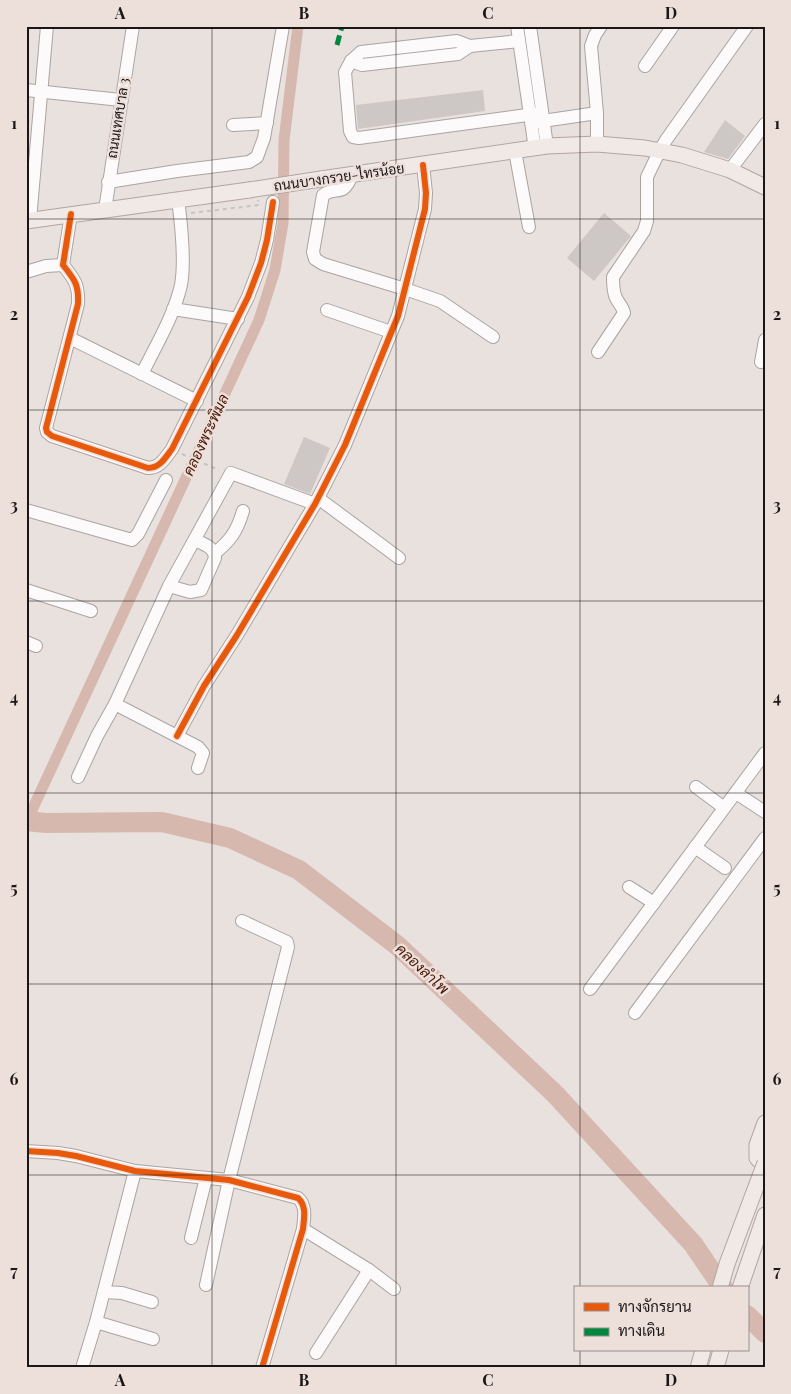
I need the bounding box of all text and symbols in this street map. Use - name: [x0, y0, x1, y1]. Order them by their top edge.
- text: A: [114, 2, 126, 23]
- text: B: [299, 2, 310, 23]
- text: C: [482, 2, 494, 23]
- text: D: [665, 2, 677, 23]
- street label: ถนนเทศบาล 3: [102, 76, 133, 160]
- text: 1: [11, 112, 17, 133]
- text: 1: [774, 112, 780, 133]
- street label: ถนนบางกรวย-ไทรน้อย: [272, 158, 405, 195]
- text: 2: [10, 303, 18, 324]
- text: 2: [773, 303, 781, 324]
- water label: คลองพระพิมล: [177, 390, 233, 479]
- text: 3: [10, 494, 18, 515]
- text: 3: [773, 494, 781, 515]
- text: 4: [10, 686, 18, 707]
- text: 4: [773, 686, 781, 707]
- text: 5: [10, 877, 18, 898]
- text: 5: [773, 877, 781, 898]
- water label: คลองลำโพ: [392, 939, 454, 998]
- text: 6: [10, 1068, 19, 1089]
- text: 6: [773, 1068, 782, 1089]
- text: 7: [10, 1260, 18, 1281]
- text: 7: [773, 1260, 781, 1281]
- legend: [574, 1286, 748, 1352]
- text: ทางจักรยาน: [618, 1296, 692, 1316]
- text: ทางเดิน: [618, 1320, 665, 1340]
- text: A: [114, 1369, 126, 1390]
- text: B: [299, 1369, 310, 1390]
- text: C: [482, 1369, 494, 1390]
- text: D: [665, 1369, 677, 1390]

